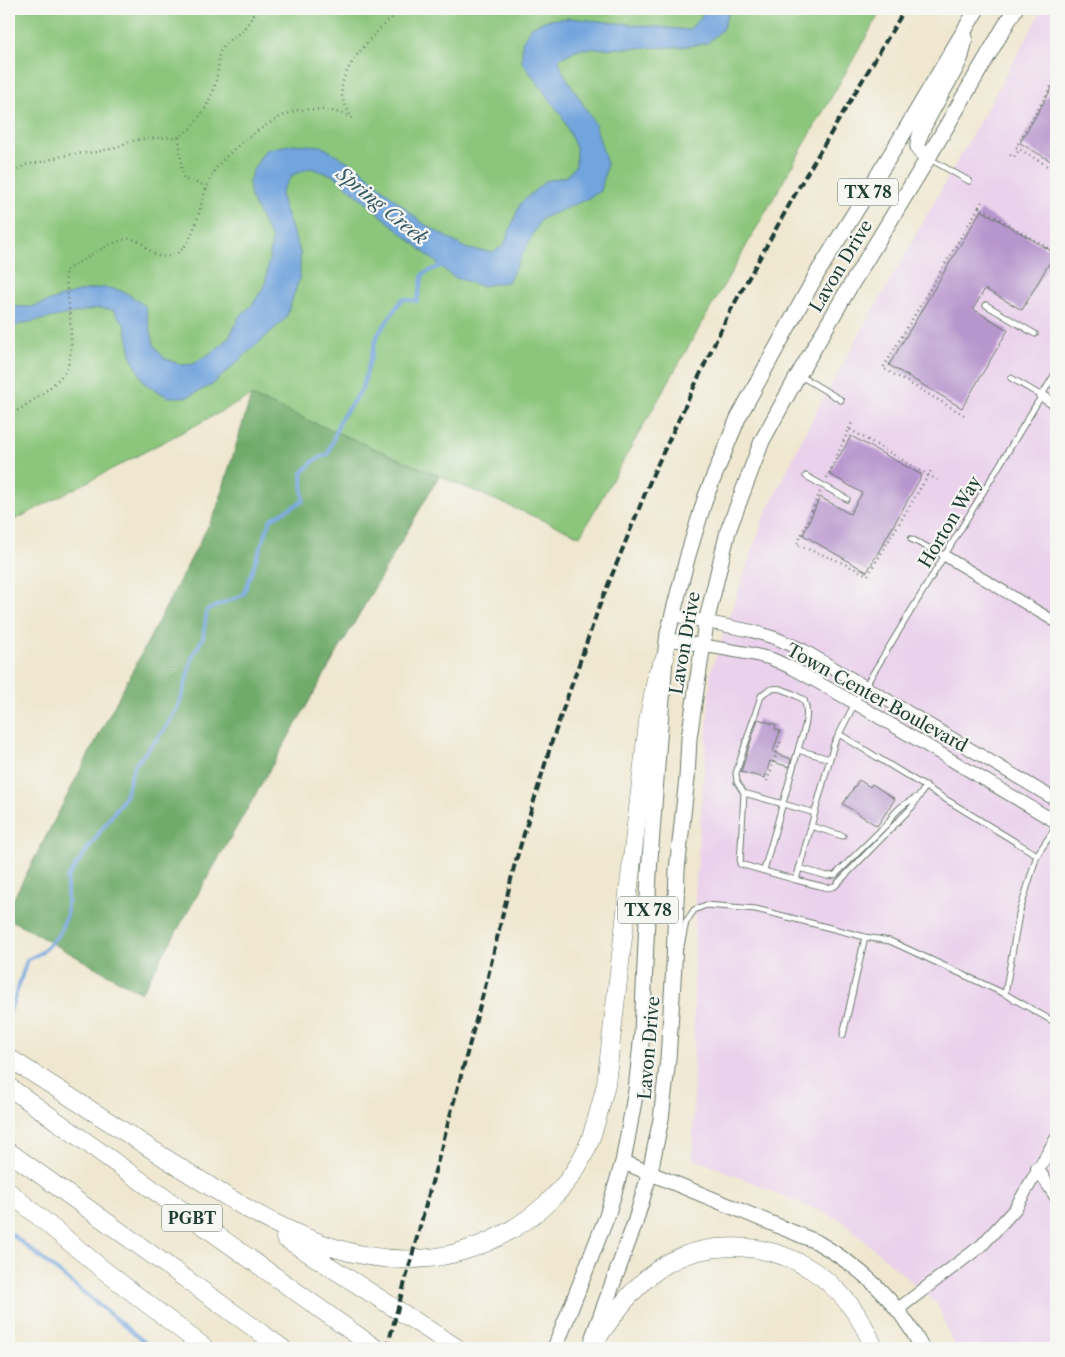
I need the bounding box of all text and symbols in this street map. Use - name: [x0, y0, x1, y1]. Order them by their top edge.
- water label: Spring Creek: [331, 162, 432, 250]
- road number: TX 78: [838, 178, 898, 206]
- street label: Lavon Drive: [805, 216, 877, 316]
- street label: Horton Way: [914, 471, 987, 572]
- street label: Lavon Drive: [665, 590, 705, 696]
- street label: Town Center Boulevard: [783, 639, 971, 757]
- road number: TX 78: [618, 896, 678, 924]
- street label: Lavon Drive: [634, 995, 664, 1101]
- road number: PGBT: [162, 1204, 222, 1232]

